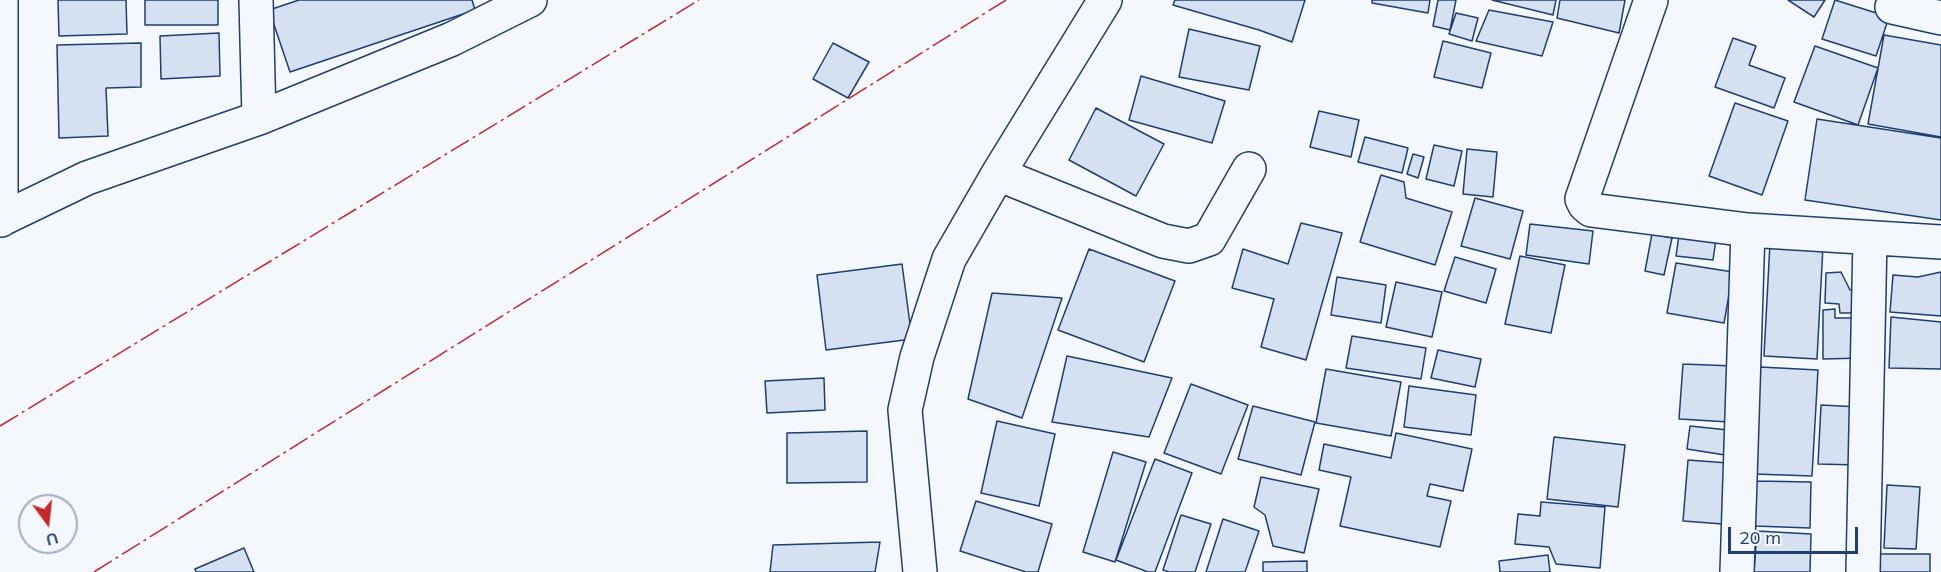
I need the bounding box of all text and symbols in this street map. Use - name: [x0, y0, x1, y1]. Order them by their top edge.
- north arrow: [18, 494, 78, 554]
- scale bar: [1731, 515, 1862, 553]
- text: 20 m: [1739, 526, 1781, 549]
- text: U: [44, 528, 60, 551]

